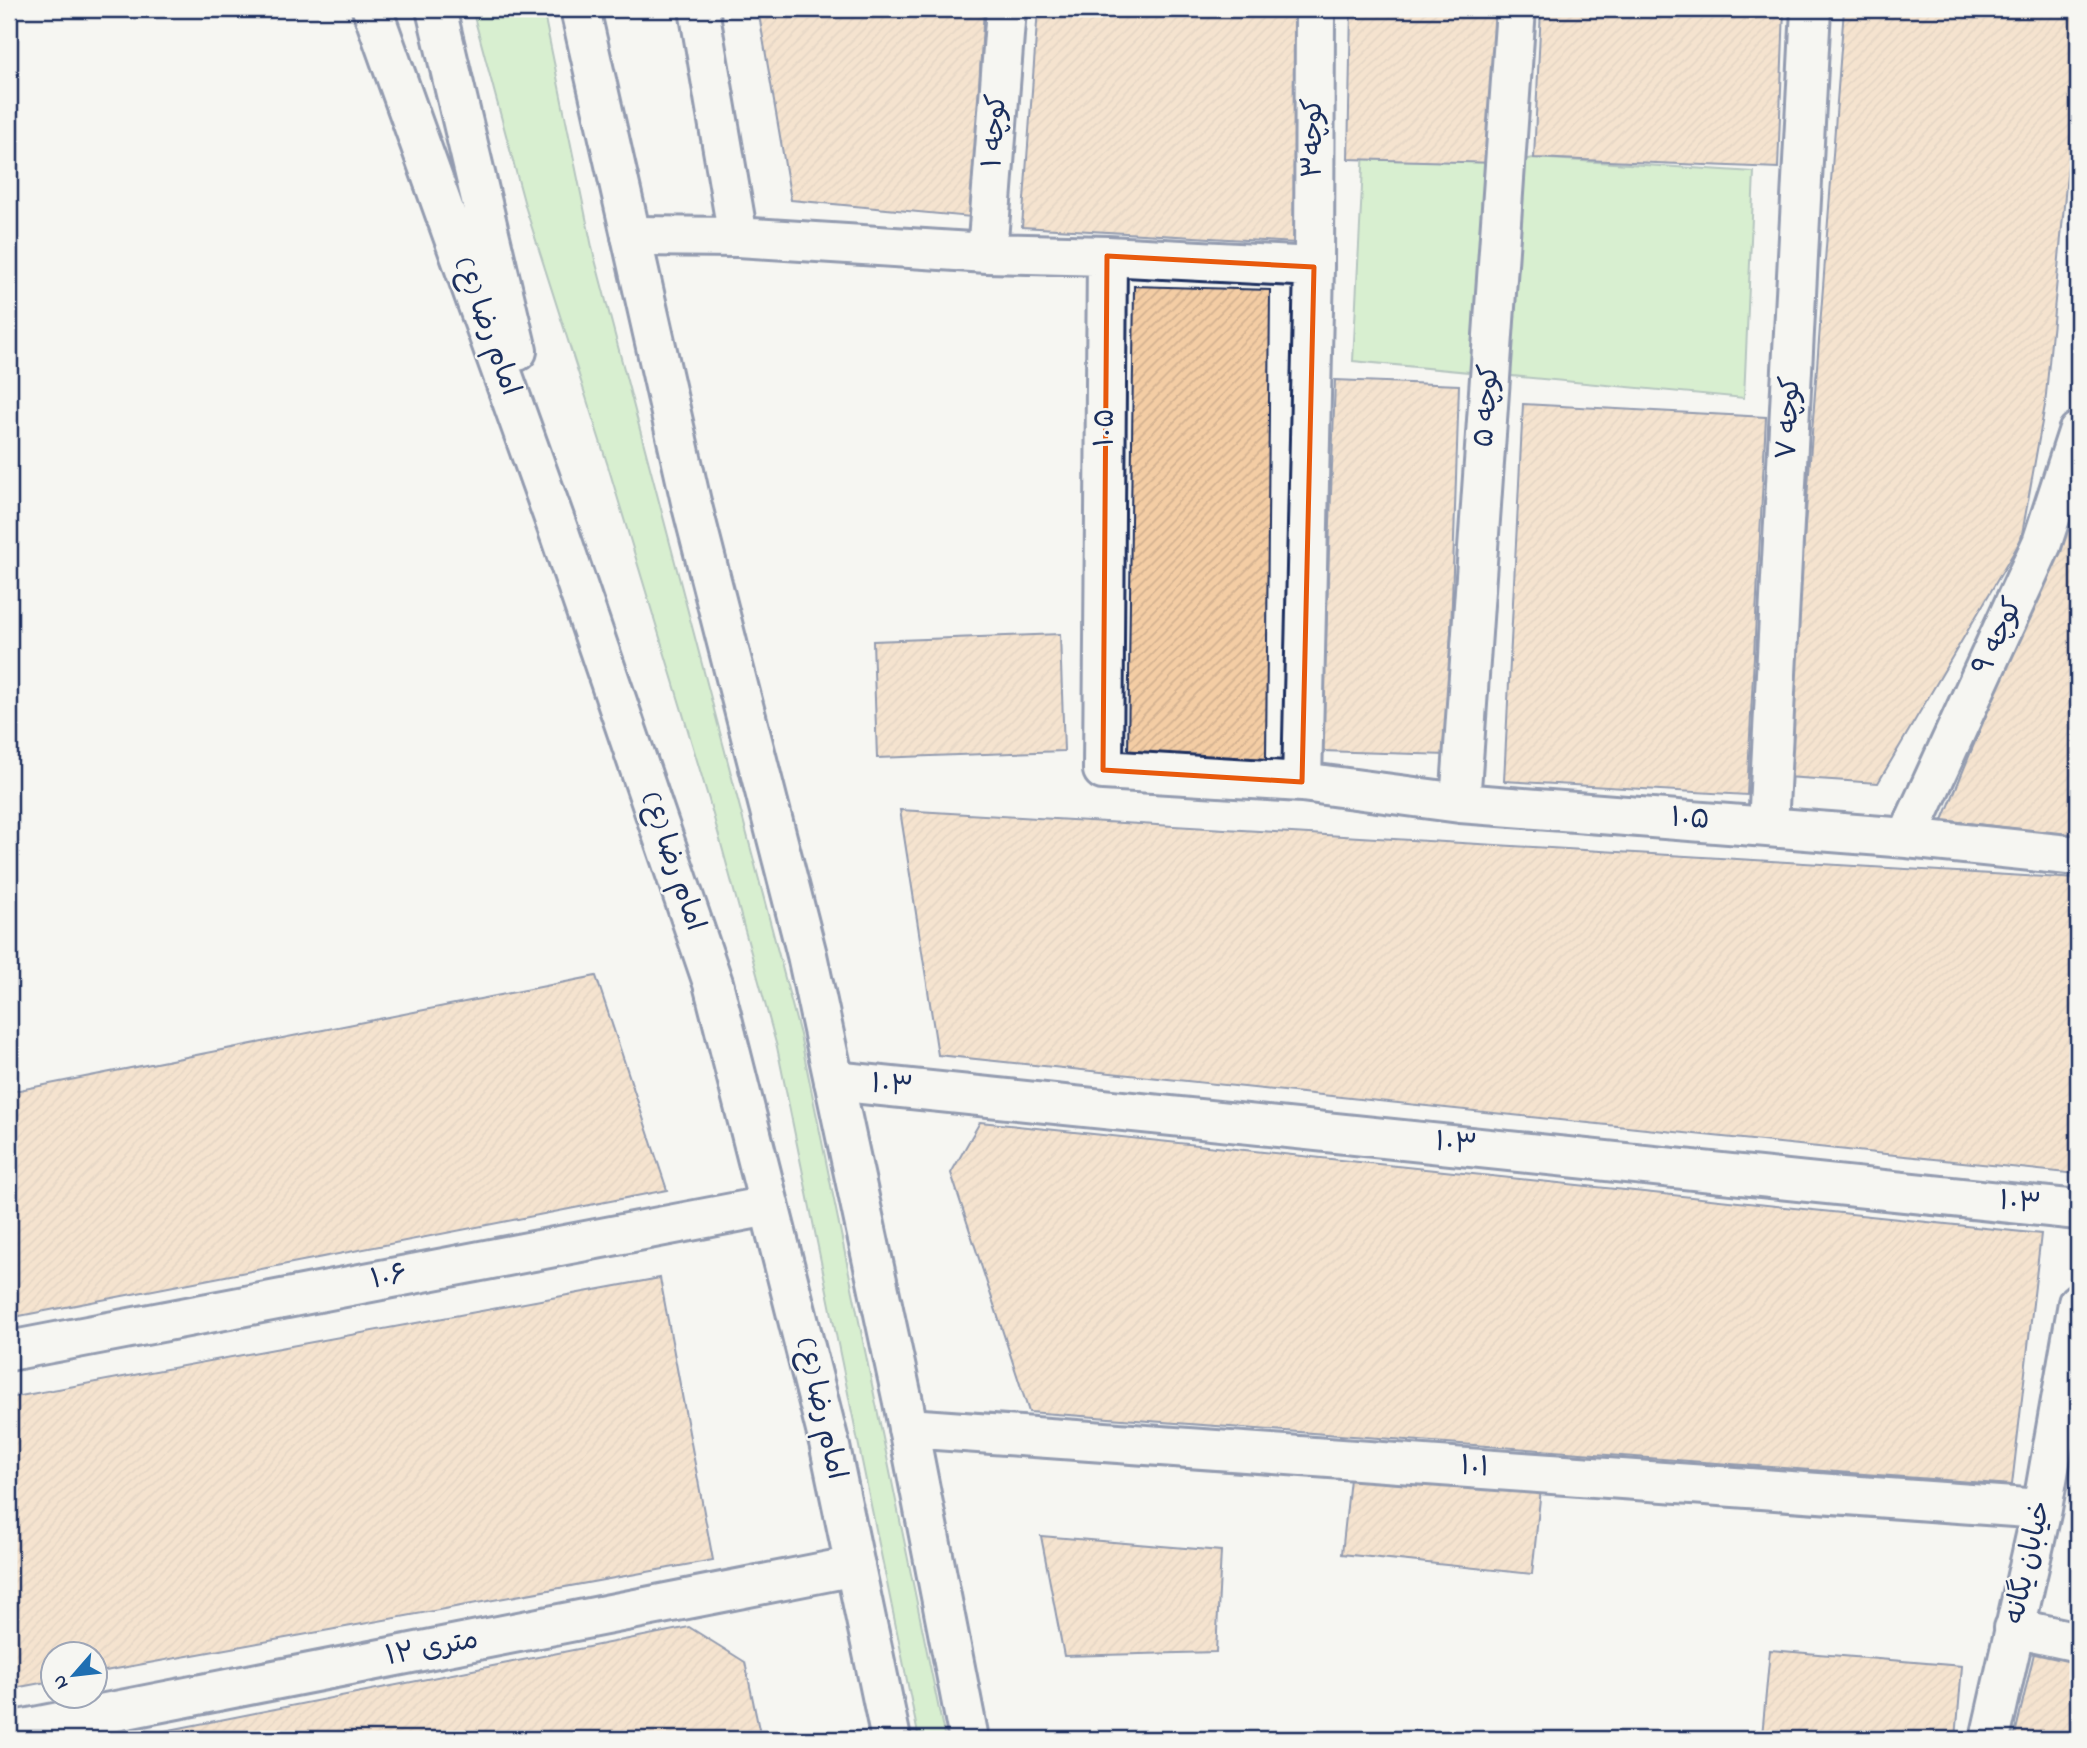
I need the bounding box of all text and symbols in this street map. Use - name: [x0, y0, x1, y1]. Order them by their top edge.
- street label: کوچه ۱: [973, 93, 1019, 169]
- street label: کوچه۳: [1294, 98, 1335, 178]
- street label: امام رضا (ع): [442, 252, 530, 402]
- street label: کوچه ۵: [1465, 363, 1511, 449]
- street label: کوچه ۷: [1767, 375, 1813, 461]
- street label: ۱۰۵: [1086, 409, 1127, 447]
- street label: کوچه ۹: [1963, 591, 2035, 683]
- street label: امام رضا (ع): [629, 787, 715, 937]
- street label: ۱۰۵: [1669, 798, 1711, 842]
- street label: ۱۰۳: [869, 1064, 915, 1110]
- street label: ۱۰۳: [1433, 1122, 1479, 1168]
- street label: ۱۰۳: [1997, 1181, 2043, 1227]
- street label: ۱۰۶: [367, 1254, 411, 1302]
- street label: امام رضا (ع): [784, 1334, 856, 1484]
- street label: ۱۰۱: [1459, 1447, 1491, 1489]
- street label: خیابان یگانه: [1995, 1497, 2063, 1629]
- street label: ۱۲ متری: [382, 1620, 482, 1678]
- north arrow: [38, 1640, 108, 1710]
- text: N: [46, 1670, 76, 1694]

